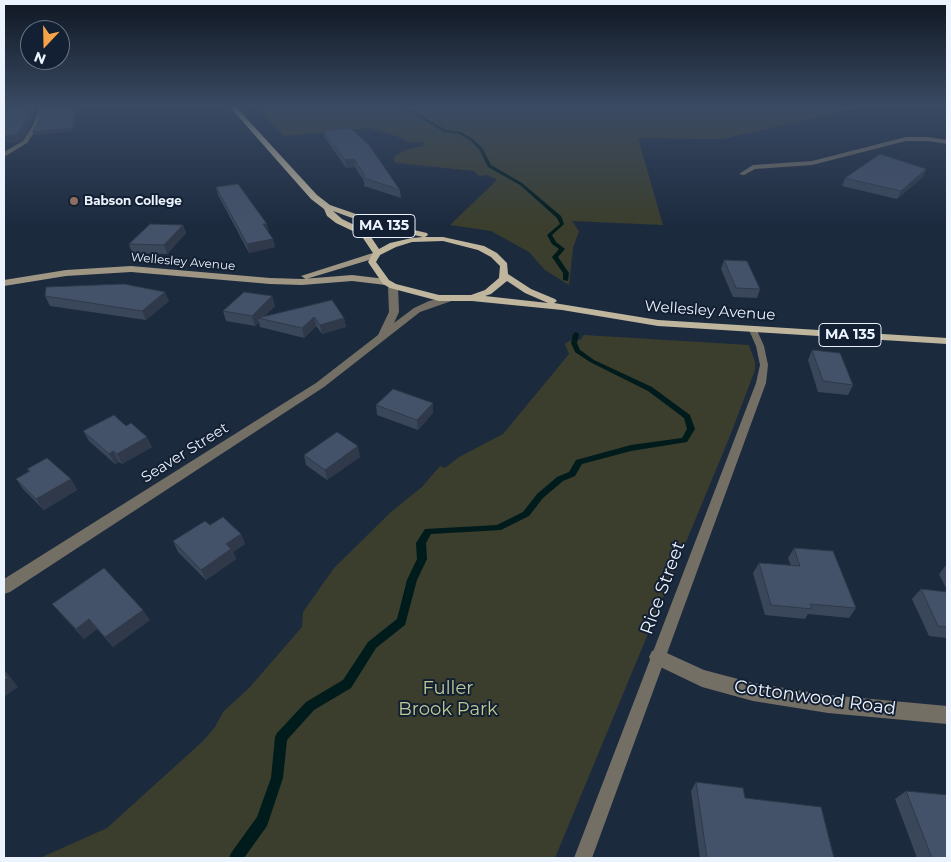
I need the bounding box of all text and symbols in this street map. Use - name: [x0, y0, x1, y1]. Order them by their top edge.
- north arrow: [20, 20, 70, 70]
- text: N: [31, 48, 48, 68]
- place label: Babson College: [84, 194, 182, 208]
- marker: Babson College: [68, 195, 80, 207]
- road number: MA 135: [353, 215, 415, 238]
- street label: Wellesley Avenue: [130, 250, 236, 274]
- street label: Wellesley Avenue: [644, 297, 776, 325]
- road number: MA 135: [819, 324, 881, 346]
- street label: Seaver Street: [138, 419, 232, 487]
- street label: Rice Street: [636, 538, 690, 638]
- street label: Cottonwood Road: [733, 676, 897, 720]
- park label: Fuller Brook Park: [398, 678, 498, 721]

